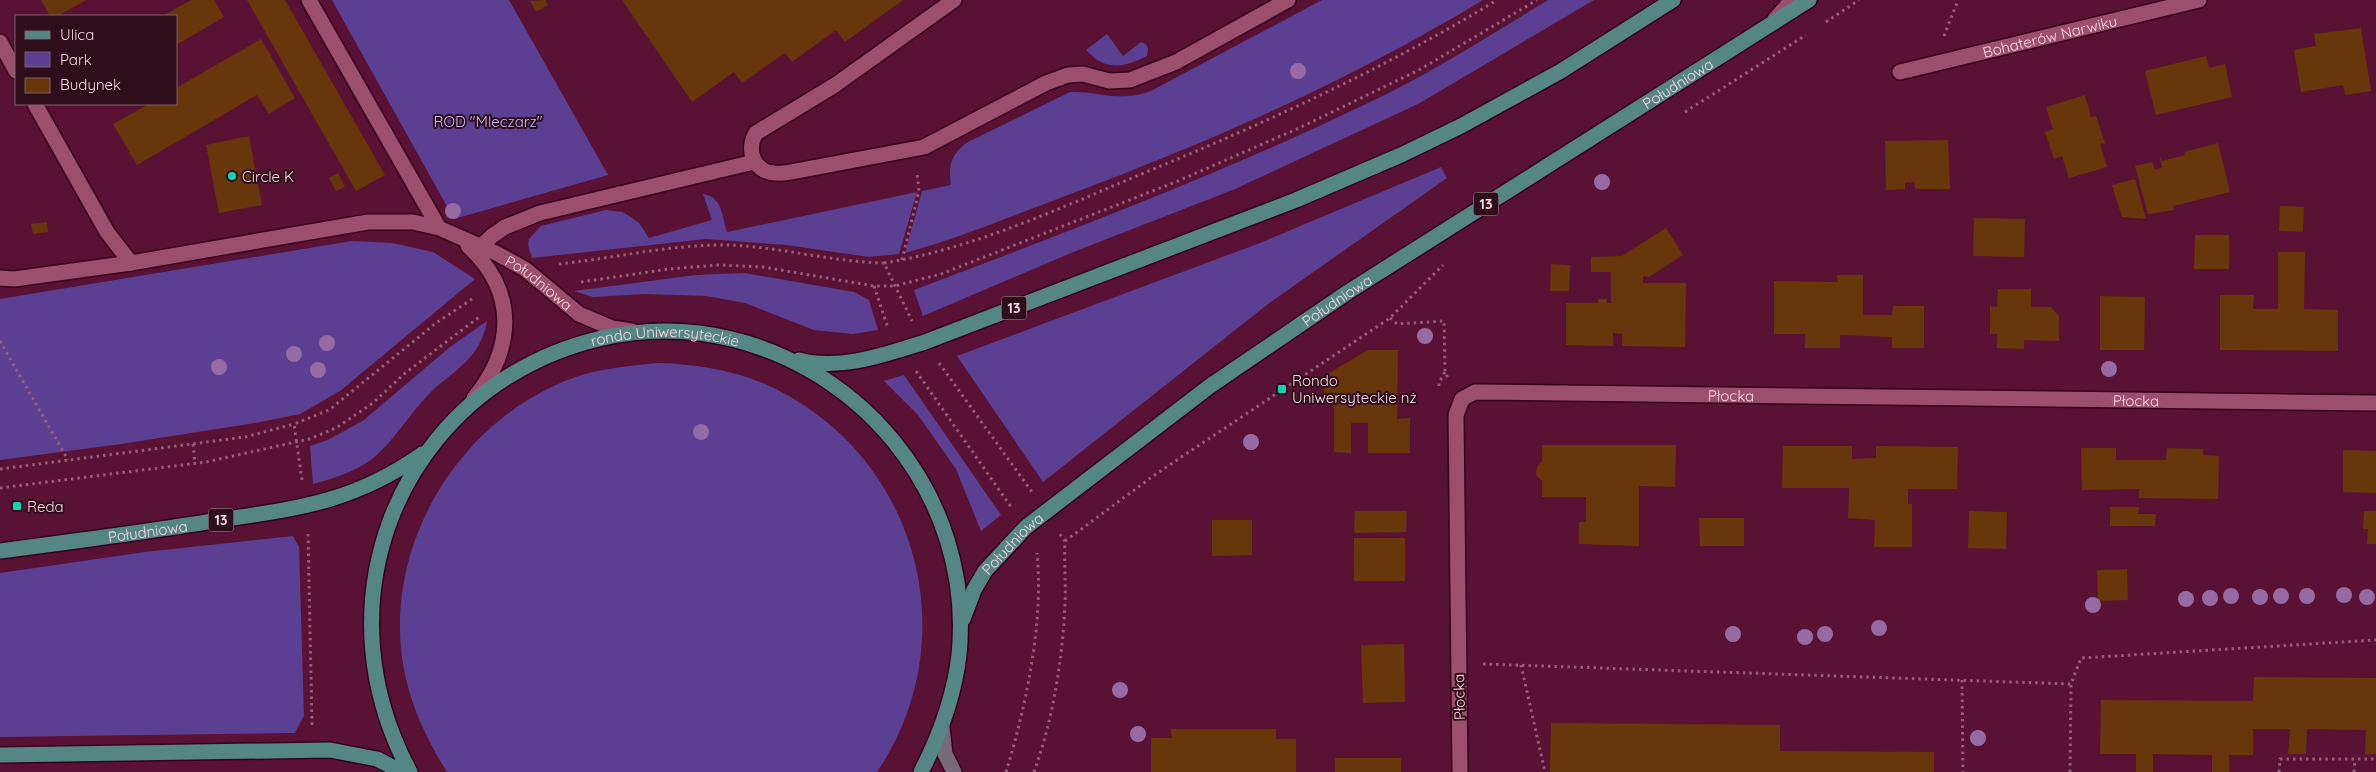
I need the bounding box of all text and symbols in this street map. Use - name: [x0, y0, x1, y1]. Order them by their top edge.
- street label: Bohaterów Narwiku: [1981, 11, 2119, 61]
- legend: [15, 15, 178, 105]
- text: Ulica: [60, 25, 94, 44]
- text: Park: [60, 50, 92, 69]
- street label: Południowa: [1639, 54, 1717, 113]
- text: Budynek: [60, 75, 121, 94]
- park label: ROD "Mleczarz": [434, 112, 543, 131]
- place label: Circle K: [242, 167, 294, 186]
- marker: Circle K: [226, 170, 238, 182]
- road number: 13: [1474, 192, 1498, 215]
- street label: Południowa: [502, 251, 577, 314]
- street label: Południowa: [1298, 270, 1375, 330]
- road number: 13: [1002, 296, 1026, 320]
- street label: rondo Uniwersyteckie: [588, 321, 742, 350]
- place label: Rondo Uniwersyteckie nż: [1292, 371, 1417, 407]
- marker: Rondo Uniwersyteckie nż: [1276, 383, 1288, 395]
- street label: Płocka: [1708, 385, 1754, 405]
- street label: Płocka: [2113, 390, 2159, 410]
- place label: Reda: [27, 497, 64, 516]
- marker: Reda: [11, 500, 23, 512]
- road number: 13: [208, 508, 234, 532]
- street label: Południowa: [977, 508, 1047, 578]
- street label: Południowa: [107, 516, 189, 546]
- street label: Płocka: [1449, 674, 1469, 720]

